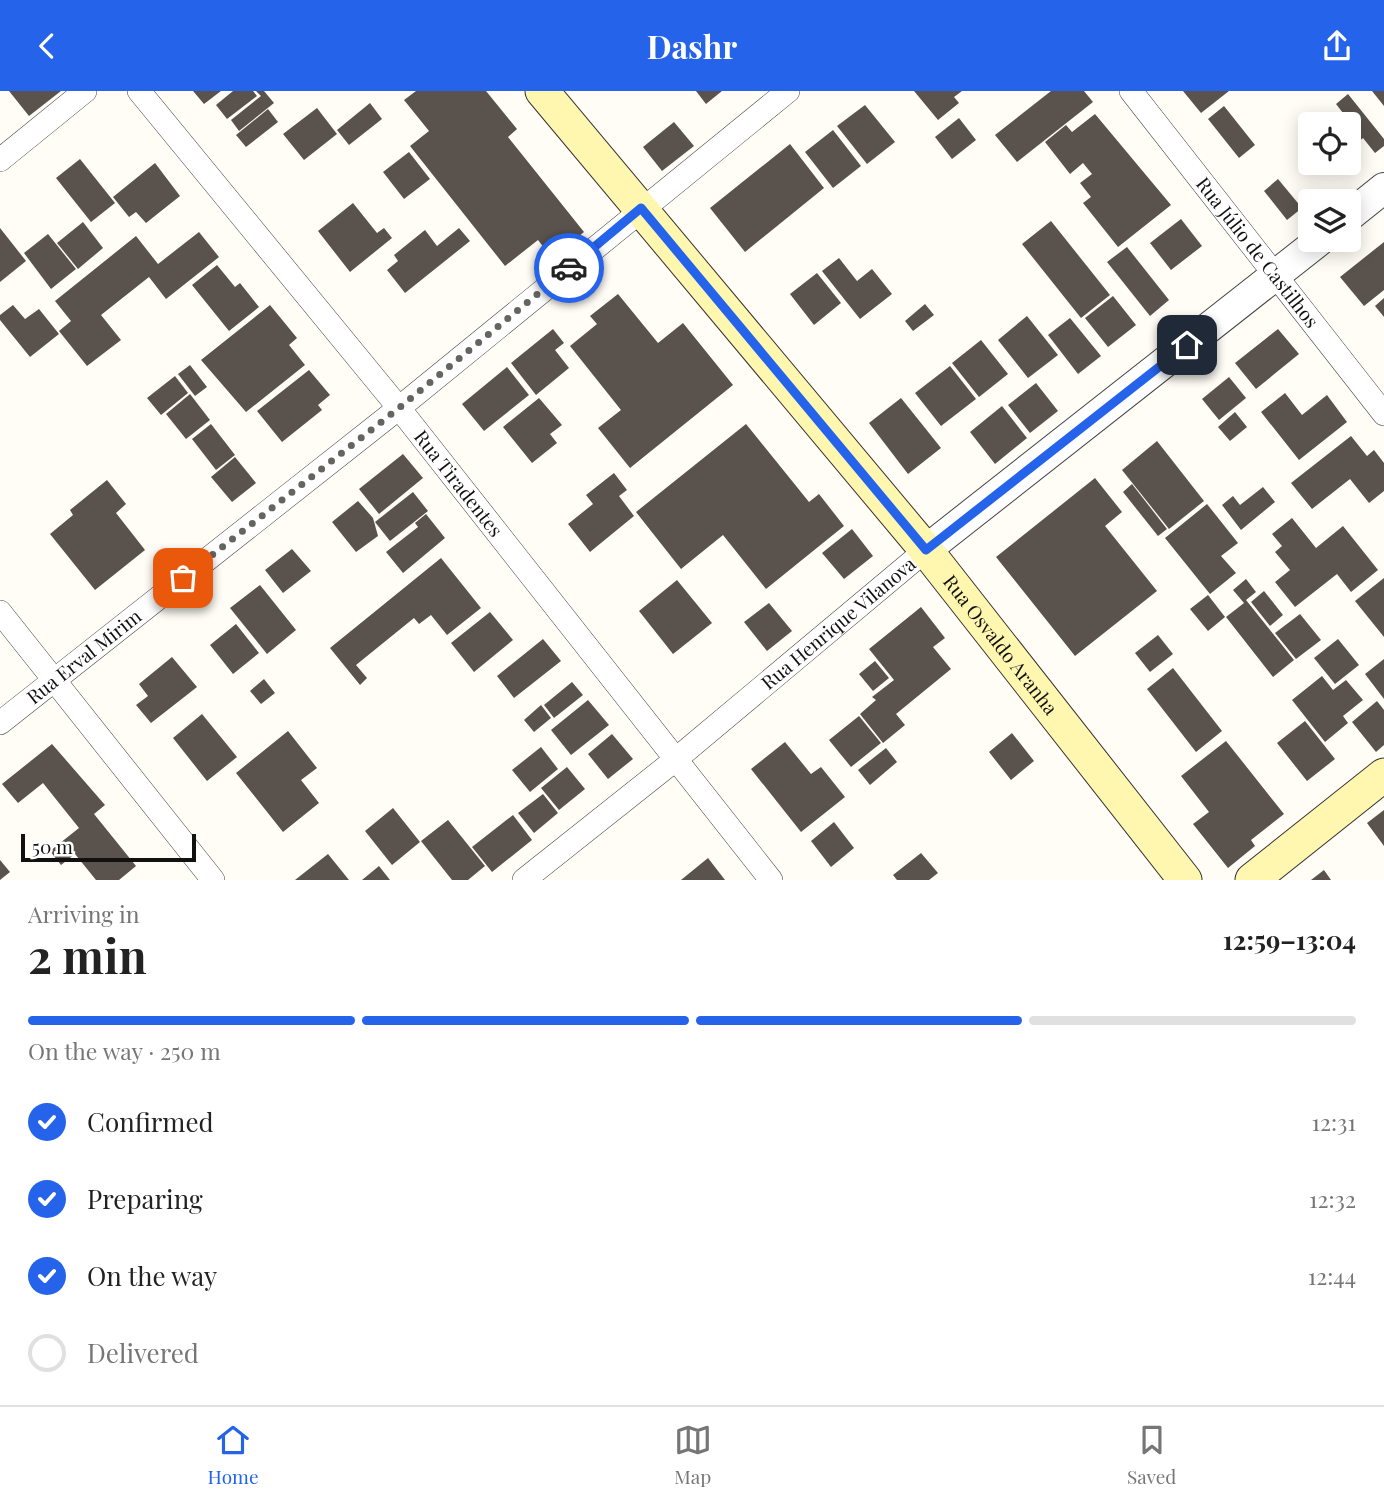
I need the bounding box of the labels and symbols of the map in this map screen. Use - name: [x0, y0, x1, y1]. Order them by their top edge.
- street label: Rua Júlio de Castilhos: [1191, 171, 1325, 333]
- courier: [534, 233, 604, 303]
- pin: [1157, 315, 1217, 375]
- street label: Rua Tiradentes: [409, 424, 509, 542]
- pin: [153, 548, 213, 608]
- street label: Rua Henrique Vilanova: [755, 550, 921, 695]
- street label: Rua Osvaldo Aranha: [938, 569, 1065, 720]
- street label: Rua Erval Mirim: [21, 602, 146, 709]
- scale bar: [21, 831, 196, 863]

